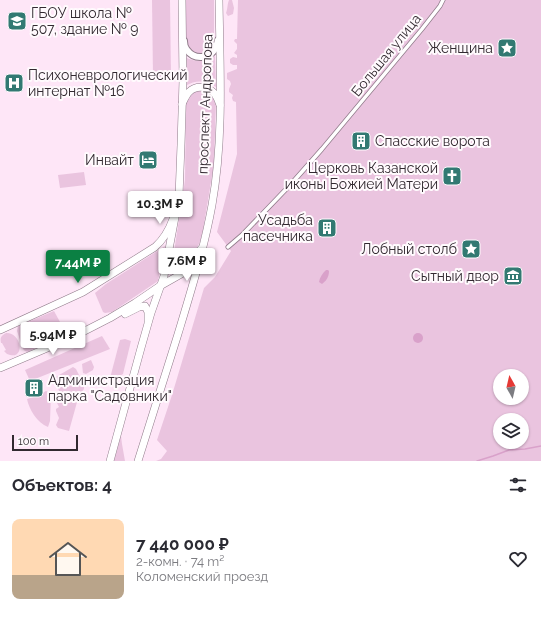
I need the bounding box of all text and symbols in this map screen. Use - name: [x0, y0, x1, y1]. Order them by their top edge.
- place label: ГБОУ школа № 507, здание № 9: [31, 5, 139, 37]
- school or university icon: ГБОУ школа № 507, здание № 9: [6, 10, 28, 32]
- street label: Большая улица: [348, 11, 424, 99]
- street label: проспект Андропова: [195, 34, 215, 174]
- place icon: Женщина: [496, 37, 518, 59]
- place label: Женщина: [428, 40, 493, 56]
- place label: Психоневрологический интернат №16: [28, 67, 188, 99]
- hospital icon: Психоневрологический интернат №16: [3, 72, 25, 94]
- building icon: Спасские ворота: [350, 130, 372, 152]
- place label: Спасские ворота: [375, 133, 490, 149]
- hotel icon: Инвайт: [137, 149, 159, 171]
- place label: Инвайт: [85, 152, 134, 168]
- place label: Церковь Казанской иконы Божией Матери: [285, 160, 438, 192]
- church icon: Церковь Казанской иконы Божией Матери: [441, 165, 463, 187]
- pin: 10.3M ₽: [123, 191, 197, 225]
- text: 10.3M ₽: [137, 196, 183, 211]
- place label: Усадьба пасечника: [243, 212, 313, 244]
- building icon: Усадьба пасечника: [316, 217, 338, 239]
- place icon: Лобный столб: [460, 238, 482, 260]
- place label: Лобный столб: [361, 241, 457, 257]
- pin: 7.6M ₽: [154, 248, 220, 282]
- pin: 7.44M ₽: [41, 250, 115, 284]
- text: 7.6M ₽: [167, 253, 207, 268]
- text: 7.44M ₽: [55, 255, 101, 270]
- museum icon: Сытный двор: [502, 265, 524, 287]
- place label: Сытный двор: [411, 268, 499, 284]
- pin: 5.94M ₽: [16, 322, 90, 356]
- text: 5.94M ₽: [29, 327, 77, 342]
- north arrow: [493, 369, 529, 405]
- map controls: [493, 369, 529, 449]
- place label: Администрация парка "Садовники": [48, 372, 172, 404]
- building icon: Администрация парка "Садовники": [23, 377, 45, 399]
- button: layers: [493, 413, 529, 449]
- scale bar: [12, 433, 78, 452]
- text: 100 m: [18, 435, 49, 448]
- icon: filters: [507, 474, 529, 496]
- text: Объектов: 4: [12, 475, 112, 495]
- text: 7 440 000 ₽: [136, 534, 229, 554]
- icon: home: [44, 535, 92, 583]
- icon: heart: [507, 548, 529, 570]
- text: 2-комн. · 74 m²: [136, 554, 224, 569]
- text: Коломенский проезд: [136, 569, 268, 584]

